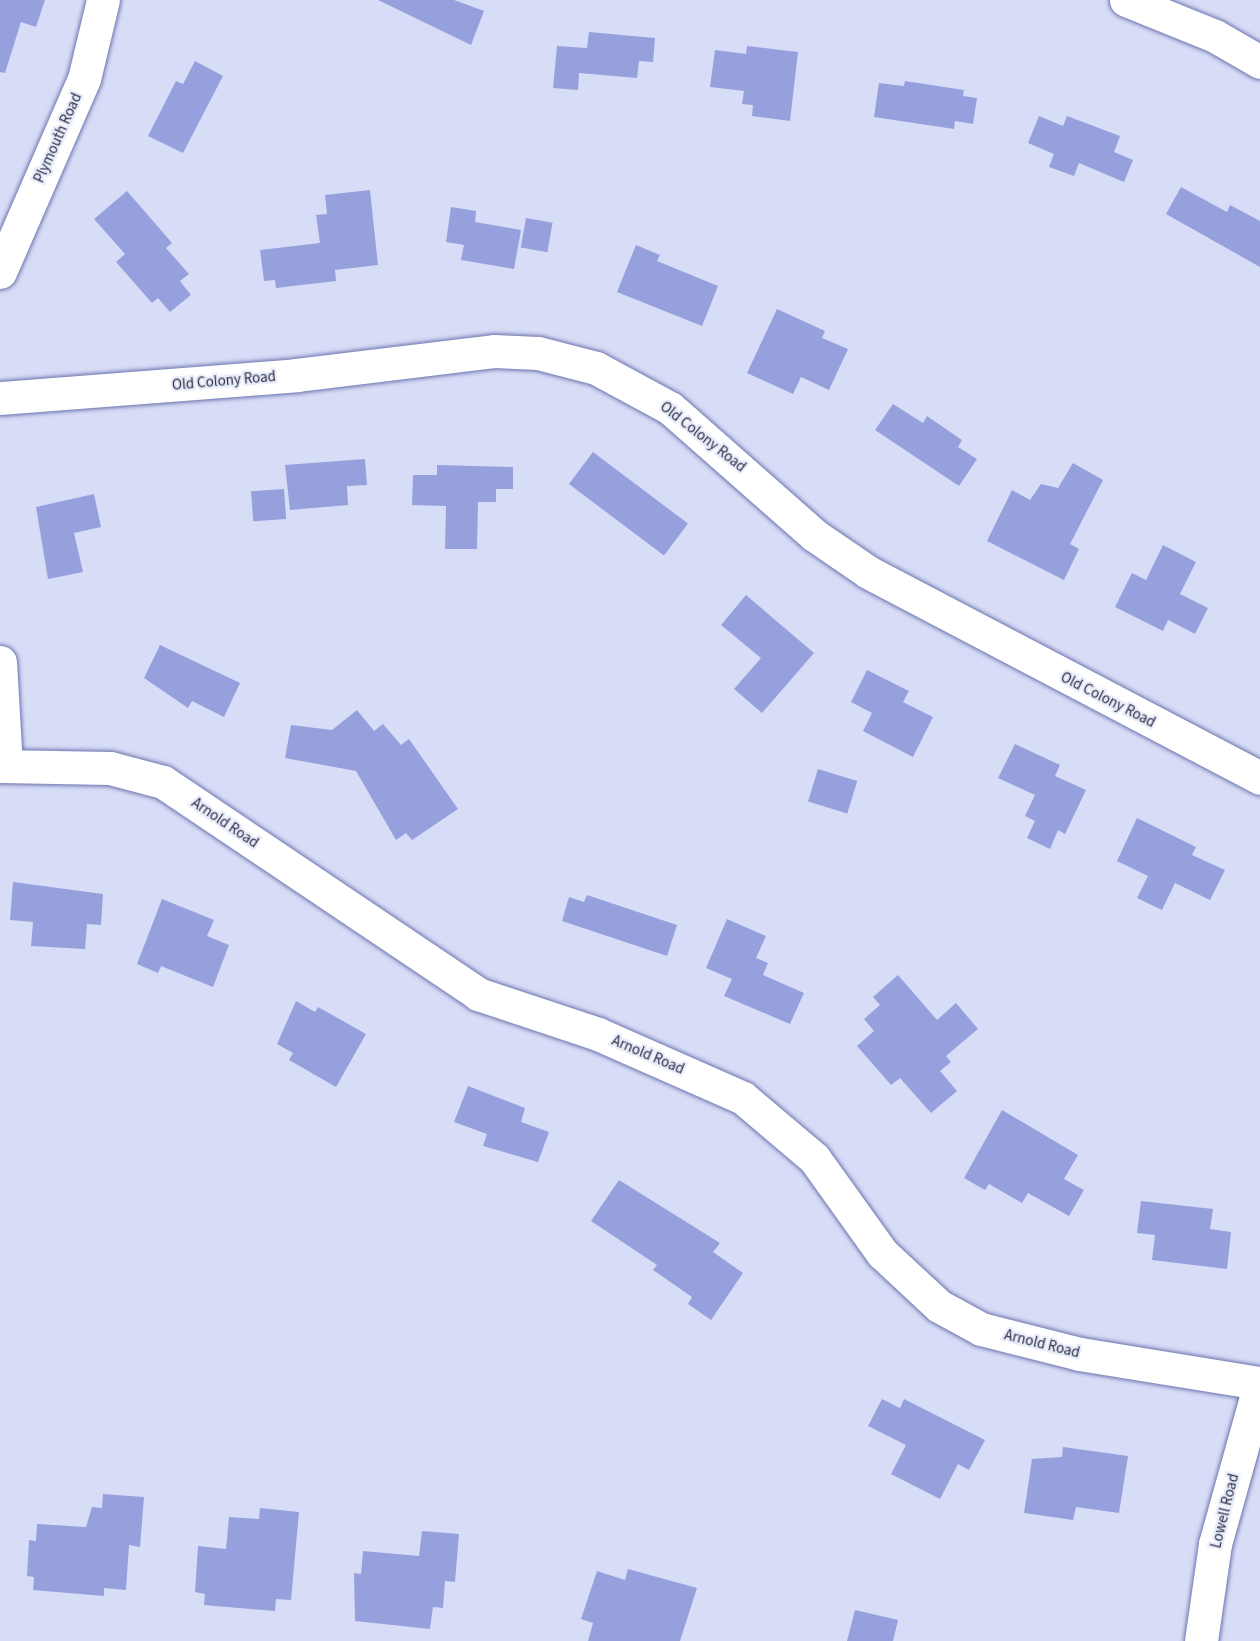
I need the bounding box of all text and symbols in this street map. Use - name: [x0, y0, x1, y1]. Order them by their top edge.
- street label: Plymouth Road: [30, 90, 86, 186]
- street label: Old Colony Road: [171, 367, 277, 395]
- street label: Old Colony Road: [656, 398, 750, 476]
- street label: Old Colony Road: [1058, 668, 1158, 732]
- street label: Arnold Road: [188, 794, 262, 852]
- street label: Arnold Road: [609, 1032, 687, 1078]
- street label: Arnold Road: [1002, 1326, 1082, 1362]
- street label: Lowell Road: [1207, 1472, 1243, 1550]

